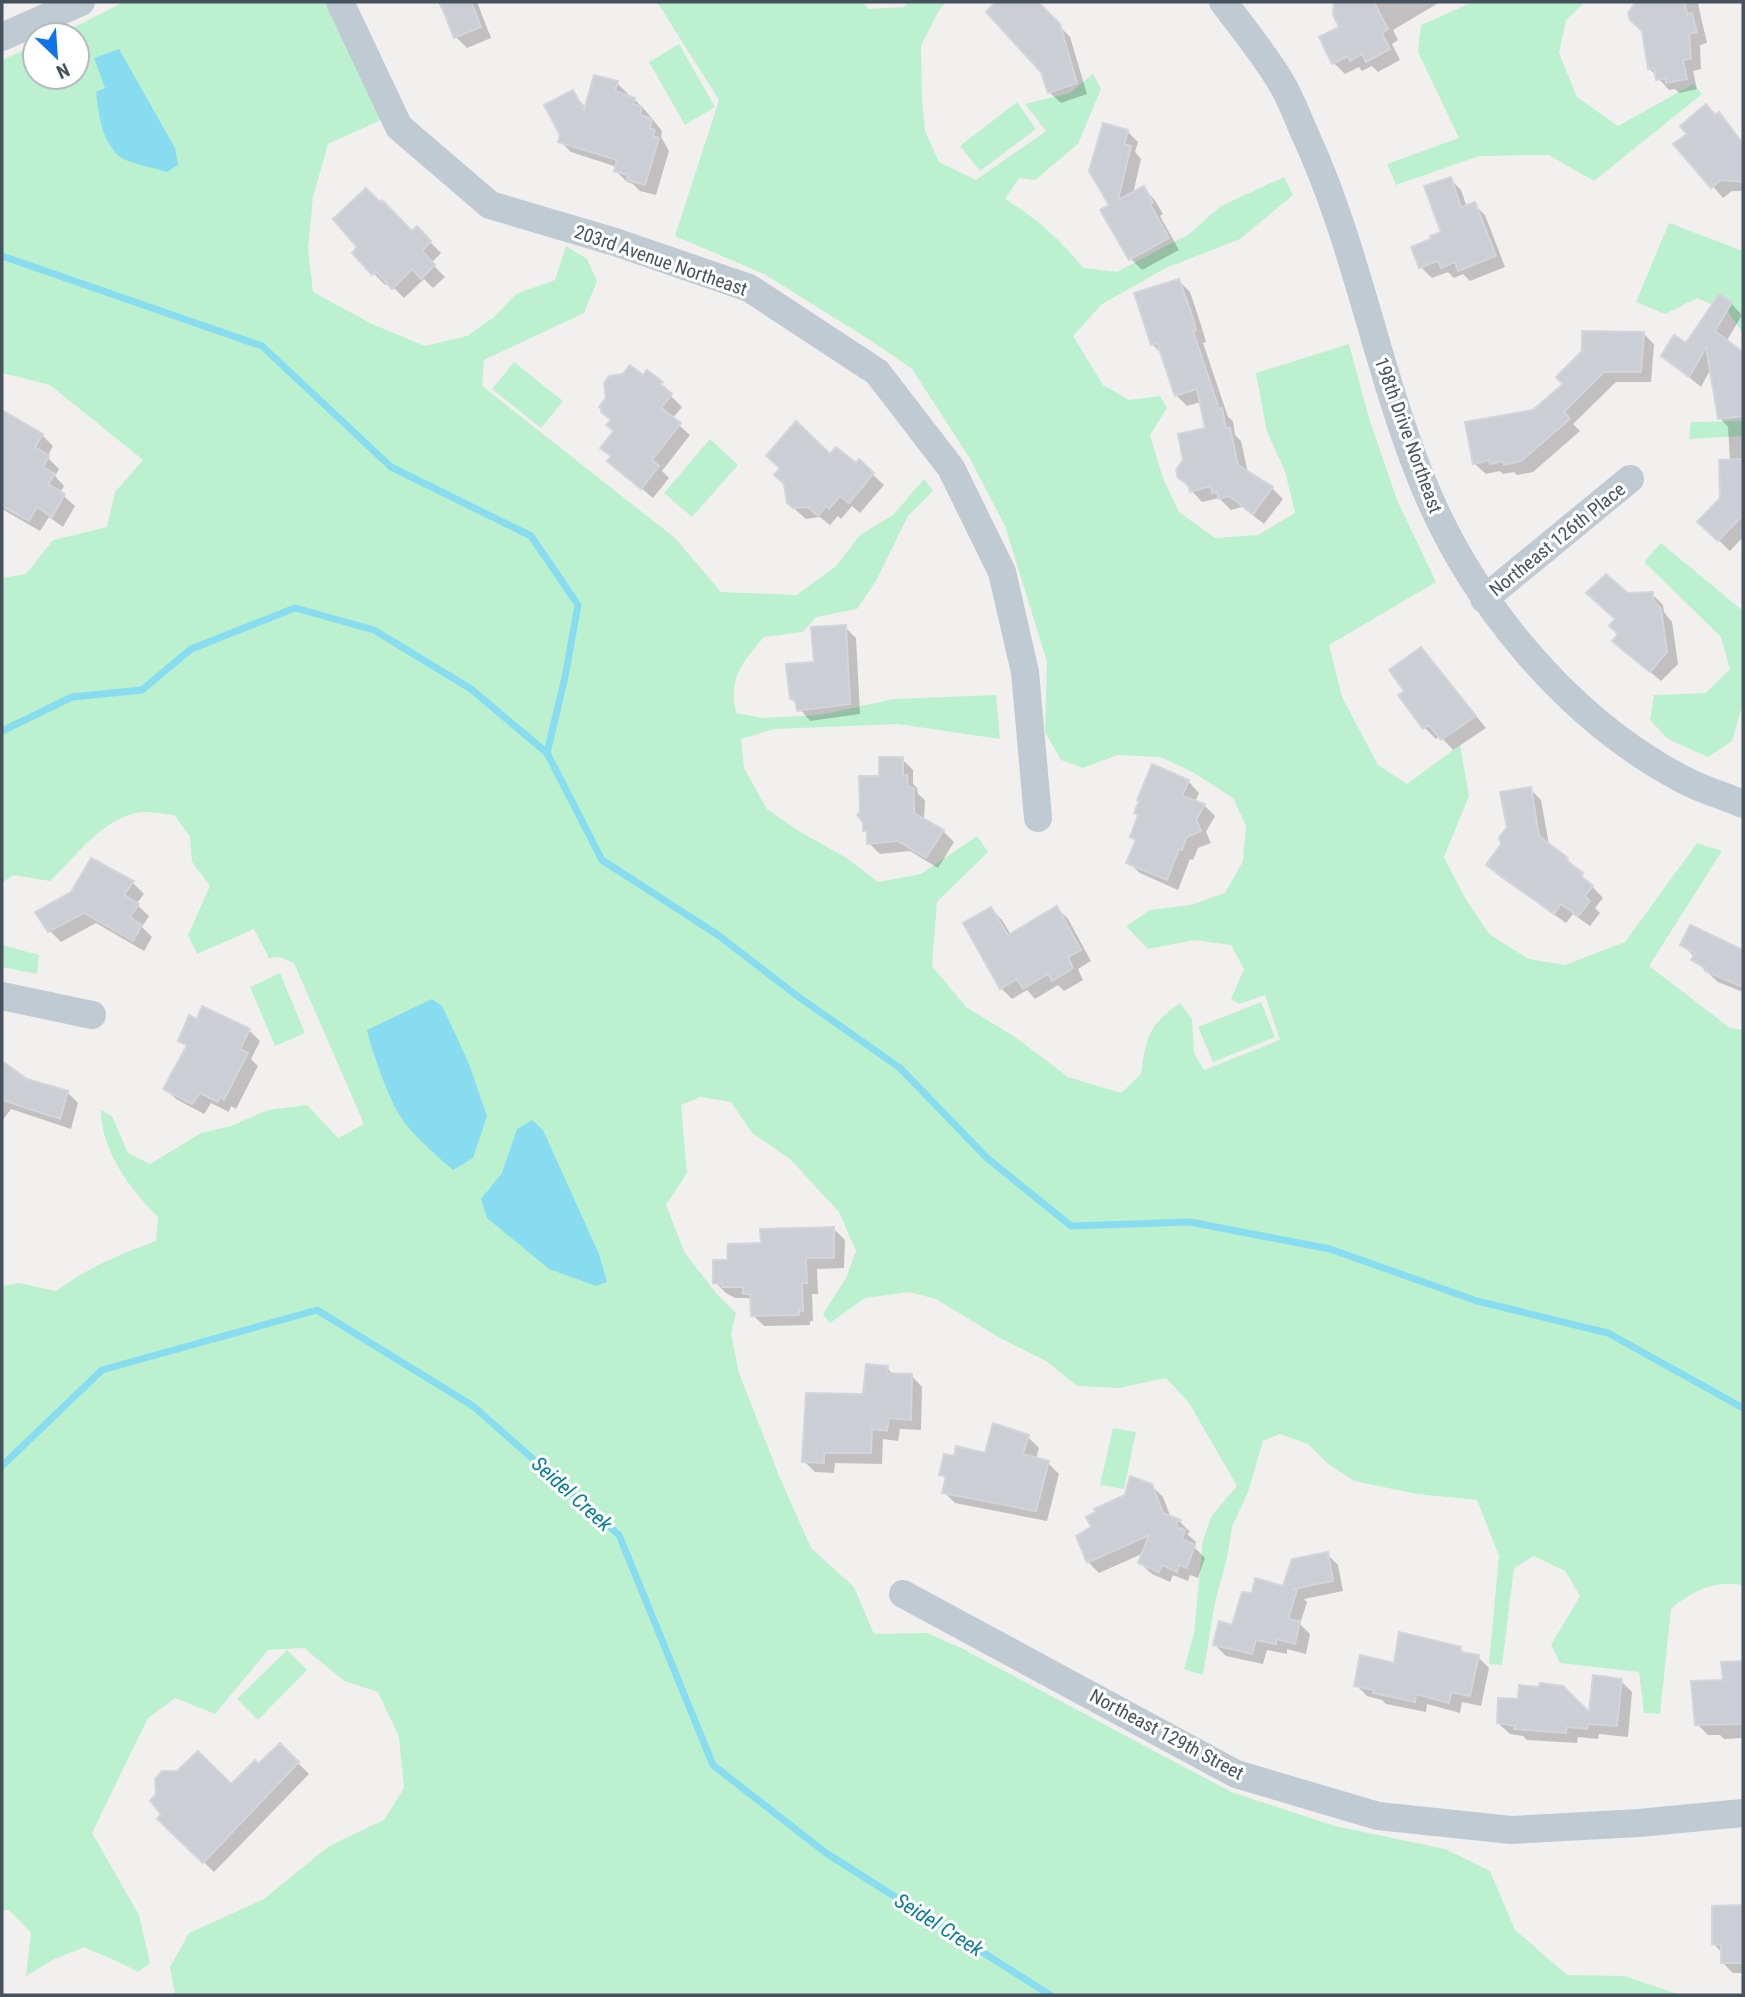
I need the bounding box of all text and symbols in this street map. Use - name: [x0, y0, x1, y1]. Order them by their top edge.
- north arrow: [21, 21, 91, 91]
- text: N: [53, 58, 73, 84]
- street label: 203rd Avenue Northeast: [571, 220, 750, 301]
- street label: 198th Drive Northeast: [1370, 354, 1447, 516]
- street label: Northeast 126th Place: [1485, 478, 1630, 601]
- water label: Seidel Creek: [527, 1452, 618, 1537]
- street label: Northeast 129th Street: [1086, 1684, 1248, 1785]
- water label: Seidel Creek: [890, 1888, 988, 1962]

